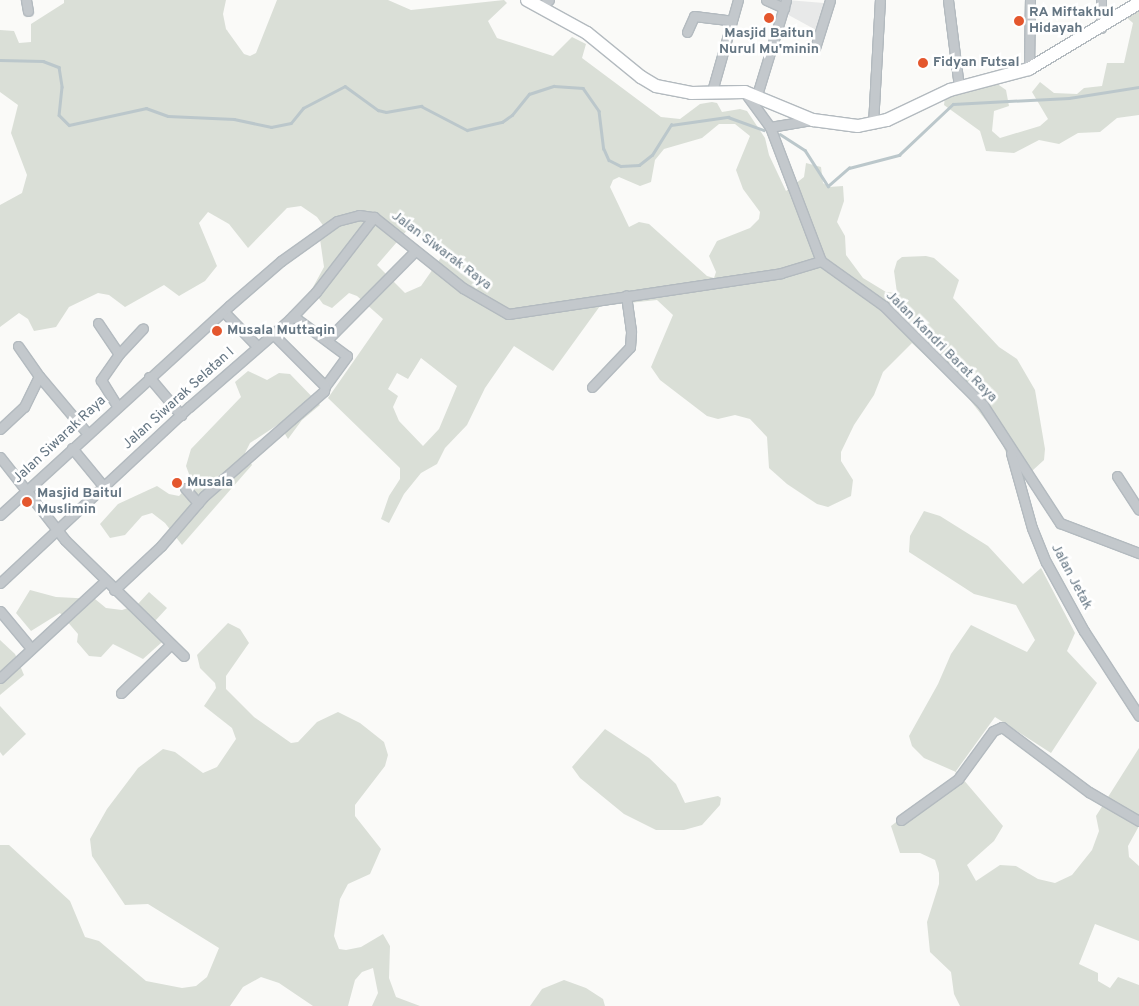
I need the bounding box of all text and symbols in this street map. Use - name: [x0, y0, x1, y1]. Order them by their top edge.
- place label: RA Miftakhul Hidayah: [1029, 5, 1114, 38]
- marker: Masjid Baitun Nurul Mu'minin: [763, 12, 775, 24]
- marker: RA Miftakhul Hidayah: [1013, 15, 1025, 27]
- place label: Masjid Baitun Nurul Mu'minin: [719, 26, 819, 58]
- place label: Fidyan Futsal: [933, 55, 1019, 71]
- marker: Fidyan Futsal: [917, 57, 929, 69]
- street label: Jalan Siwarak Raya: [388, 208, 494, 294]
- street label: Jalan Kandri Barat Raya: [882, 288, 1000, 406]
- place label: Musala Muttaqin: [227, 323, 335, 339]
- marker: Musala Muttaqin: [211, 325, 223, 337]
- street label: Jalan Siwarak Selatan I: [120, 344, 238, 454]
- street label: Jalan Siwarak Raya: [10, 393, 110, 487]
- place label: Musala: [187, 475, 233, 491]
- marker: Musala: [171, 477, 183, 489]
- place label: Masjid Baitul Muslimin: [37, 486, 122, 518]
- marker: Masjid Baitul Muslimin: [21, 496, 33, 508]
- street label: Jalan Jetak: [1047, 541, 1095, 613]

